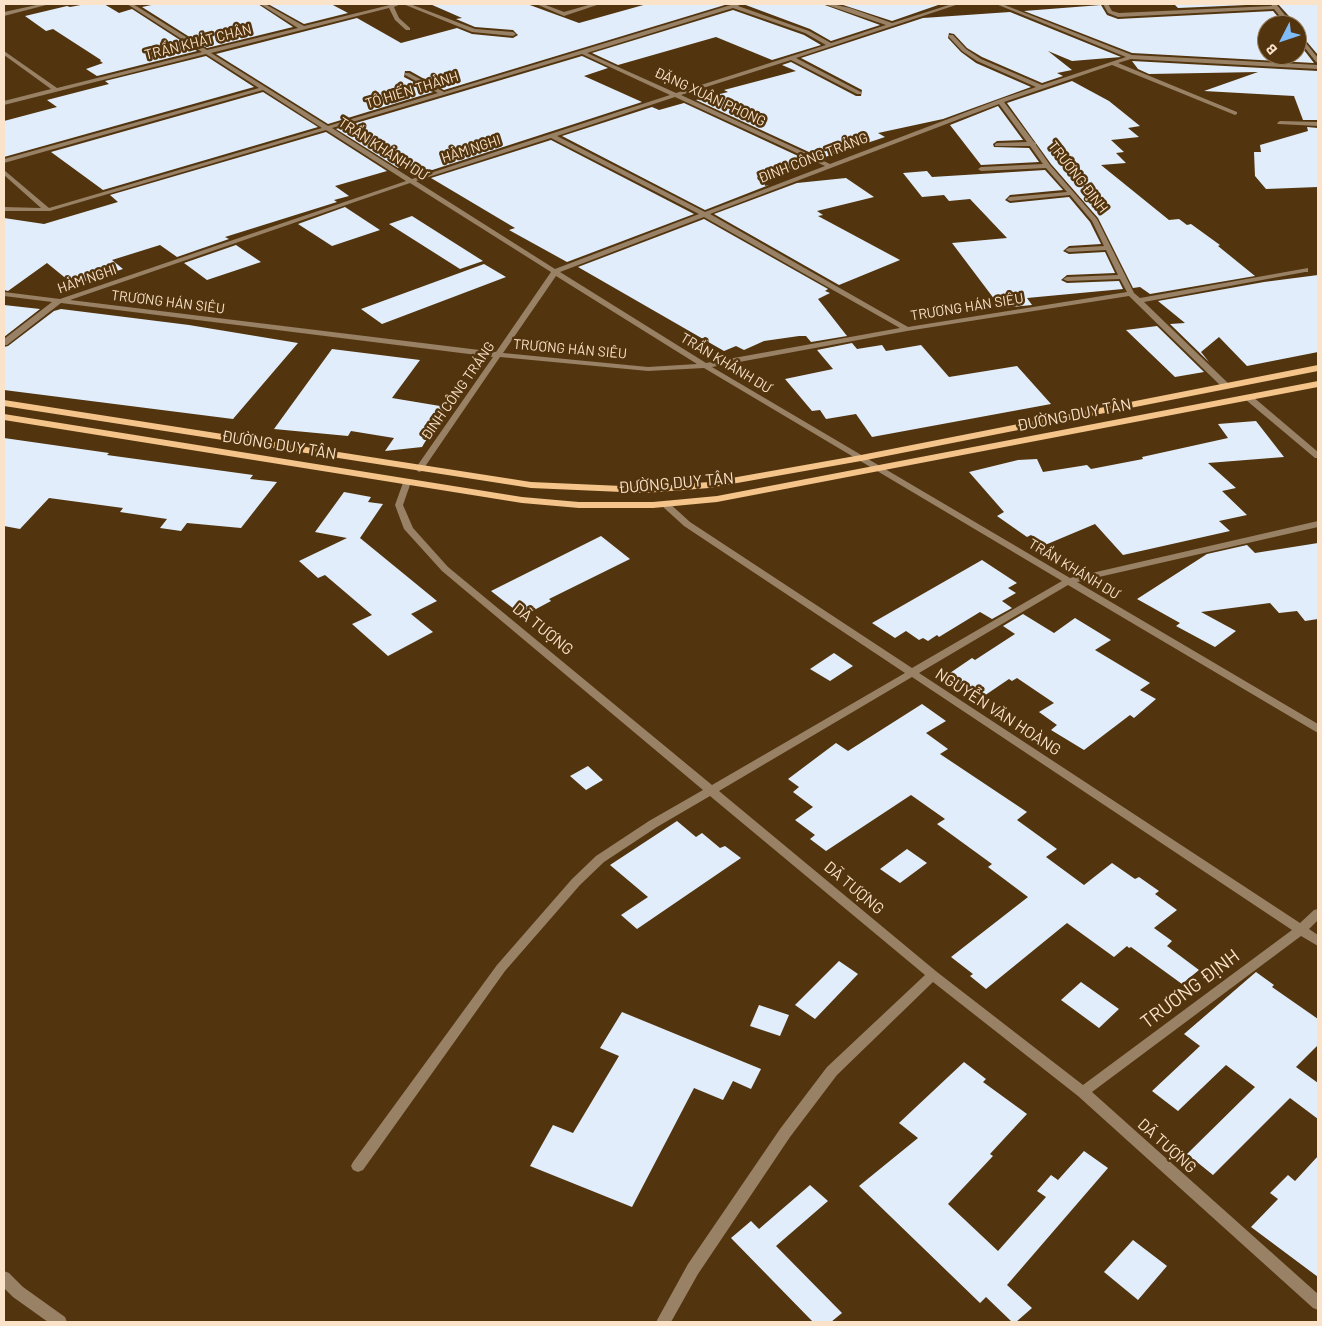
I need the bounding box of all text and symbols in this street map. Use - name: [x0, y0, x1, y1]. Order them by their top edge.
- north arrow: [1257, 15, 1307, 65]
- street label: TRẦN KHÁT CHÂN: [143, 21, 253, 63]
- text: B: [1262, 41, 1280, 58]
- street label: ĐẶNG XUÂN PHONG: [652, 64, 768, 130]
- street label: TÔ HIẾN THÀNH: [363, 68, 461, 112]
- street label: TRẦN KHÁNH DƯ: [335, 114, 431, 184]
- street label: ĐINH CÔNG TRÁNG: [756, 129, 870, 187]
- street label: HÀM NGHI: [439, 132, 503, 166]
- street label: TRƯƠNG ĐỊNH: [1045, 138, 1111, 216]
- street label: HÀM NGHI: [55, 261, 119, 297]
- street label: TRƯƠNG HÁN SIÊU: [110, 287, 226, 317]
- street label: TRƯƠNG HÁN SIÊU: [909, 290, 1025, 324]
- street label: TRẦN KHÁNH DƯ: [677, 329, 775, 397]
- street label: TRƯƠNG HÁN SIÊU: [512, 336, 628, 362]
- street label: ĐINH CÔNG TRÁNG: [418, 339, 498, 443]
- street label: ĐƯỜNG DUY TÂN: [1015, 394, 1133, 436]
- street label: ĐƯỜNG DUY TÂN: [220, 426, 338, 464]
- street label: ĐƯỜNG DUY TÂN: [617, 468, 735, 498]
- street label: TRẦN KHÁNH DƯ: [1025, 535, 1123, 603]
- street label: DÃ TƯỢNG: [509, 599, 577, 659]
- street label: NGUYỄN VĂN HOÀNG: [932, 664, 1064, 760]
- street label: DÃ TƯỢNG: [820, 857, 888, 919]
- street label: TRƯƠNG ĐỊNH: [1136, 944, 1244, 1034]
- street label: DÃ TƯỢNG: [1134, 1115, 1200, 1177]

